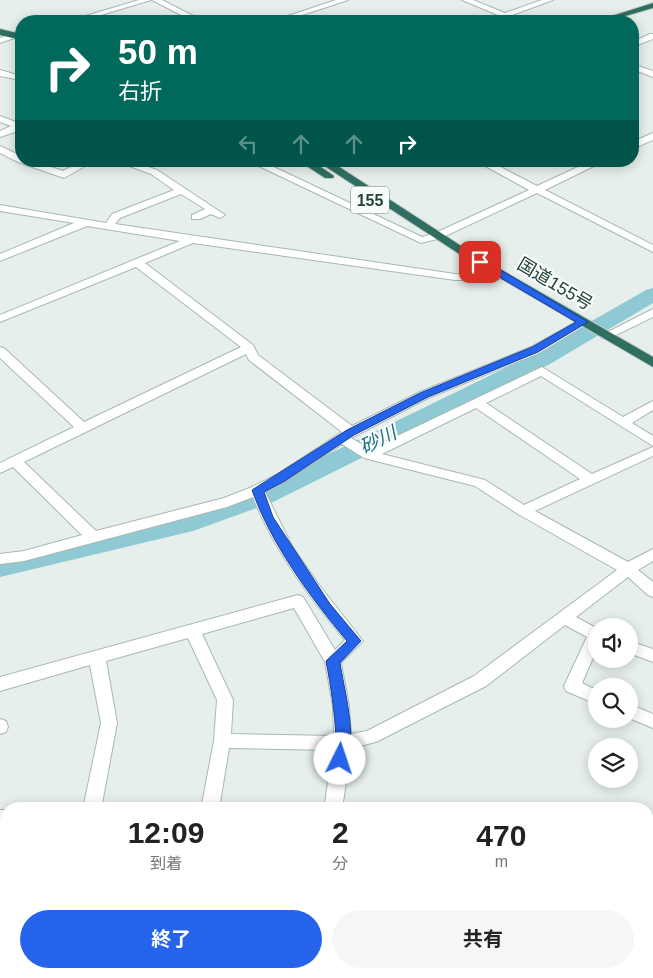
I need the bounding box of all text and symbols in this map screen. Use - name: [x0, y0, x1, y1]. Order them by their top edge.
- text: 50 m: [118, 32, 198, 71]
- icon: right: [35, 35, 100, 100]
- text: 右折: [118, 79, 162, 104]
- icon: left: [234, 130, 262, 158]
- icon: ahead: [287, 130, 315, 158]
- icon: ahead: [340, 130, 368, 158]
- icon: right: [393, 130, 421, 158]
- road number: 155: [351, 186, 389, 214]
- pin: [459, 241, 501, 283]
- icon: arrive: [466, 248, 494, 276]
- street label: 国道155号: [514, 254, 596, 314]
- water label: 砂川: [356, 421, 401, 458]
- map controls: [588, 618, 638, 788]
- button: sound: [588, 618, 638, 668]
- button: search: [588, 678, 638, 728]
- position arrow: [313, 732, 365, 784]
- button: layers: [588, 738, 638, 788]
- text: 12:09: [128, 816, 204, 849]
- text: 2: [332, 816, 349, 849]
- text: 470: [476, 819, 526, 852]
- text: m: [495, 853, 508, 870]
- text: 到着: [150, 855, 182, 872]
- text: 分: [332, 855, 348, 872]
- button: 終了: [20, 910, 322, 968]
- button: 共有: [332, 910, 634, 968]

